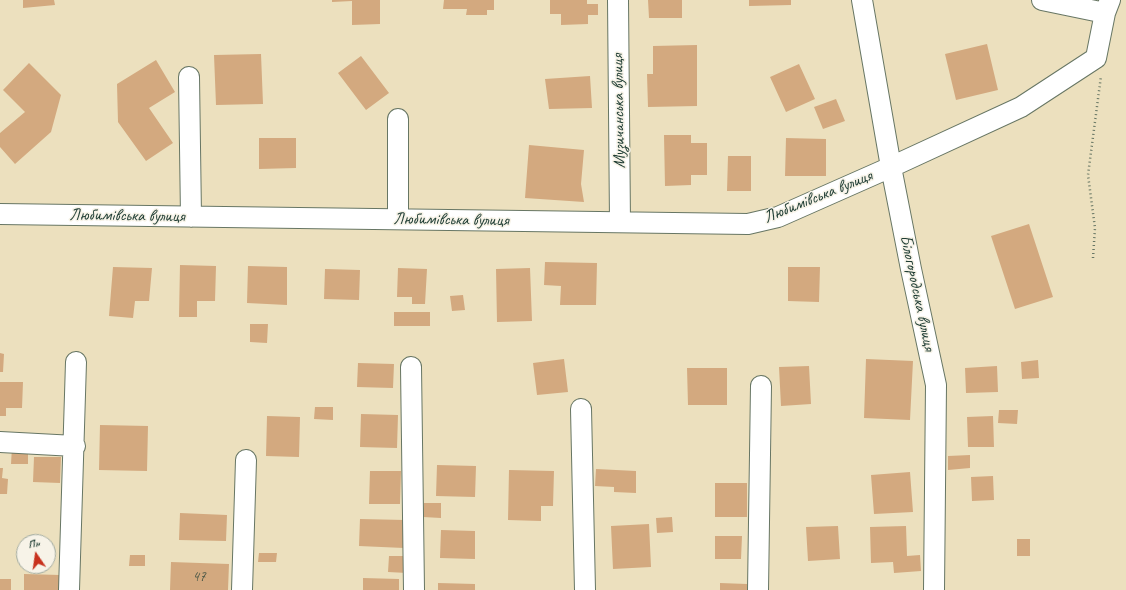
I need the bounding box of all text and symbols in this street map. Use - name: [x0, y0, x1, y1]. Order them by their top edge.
- street label: Музичанська вулиця: [608, 54, 630, 168]
- street label: Любимівська вулиця: [761, 166, 875, 228]
- street label: Любимівська вулиця: [69, 205, 185, 227]
- street label: Любимівська вулиця: [393, 209, 509, 231]
- street label: Білогородська вулиця: [895, 233, 939, 353]
- north arrow: [16, 534, 56, 574]
- text: Пн: [26, 535, 41, 551]
- house number: 47: [192, 568, 206, 586]

